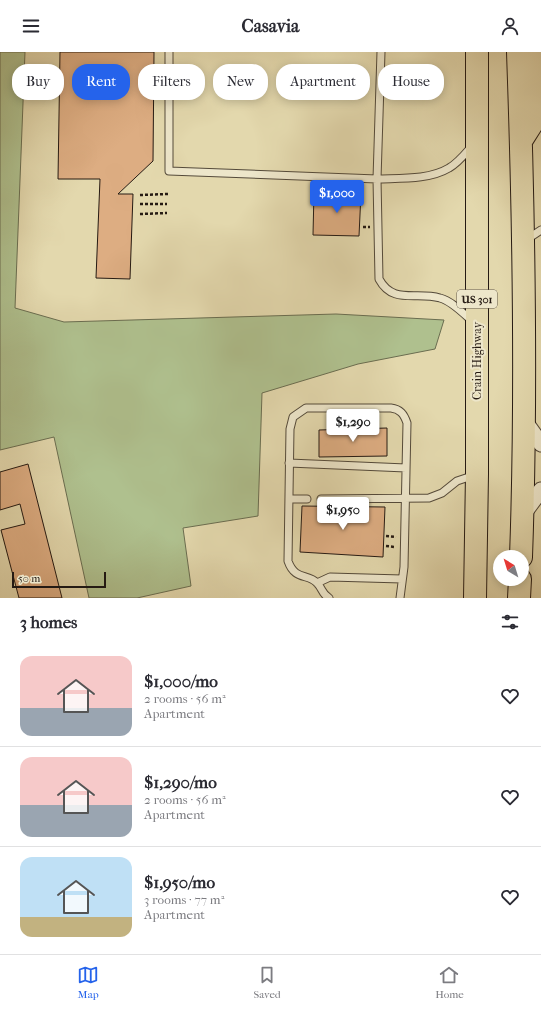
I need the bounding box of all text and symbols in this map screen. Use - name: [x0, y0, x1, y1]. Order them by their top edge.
- icon: menu: [20, 15, 42, 37]
- icon: person: [499, 15, 521, 37]
- text: Casavia: [242, 16, 299, 37]
- chip: Buy: [12, 64, 64, 100]
- chip: Rent: [72, 64, 130, 100]
- chip: Filters: [138, 64, 205, 100]
- chip: New: [213, 64, 268, 100]
- chip: Apartment: [276, 64, 370, 100]
- chip: House: [378, 64, 444, 100]
- pin: $1,000: [304, 180, 370, 214]
- text: $1,000: [319, 185, 355, 200]
- road number: US 301: [457, 290, 497, 308]
- street label: Crain Highway: [470, 321, 484, 400]
- pin: $1,290: [320, 409, 386, 443]
- text: $1,290: [335, 414, 371, 429]
- pin: $1,950: [310, 497, 376, 531]
- text: $1,950: [326, 502, 360, 517]
- north arrow: [493, 550, 529, 586]
- map controls: [493, 550, 529, 586]
- scale bar: [12, 570, 106, 589]
- text: 50 m: [18, 572, 40, 585]
- icon: filters: [499, 611, 521, 633]
- text: 3 homes: [20, 612, 77, 632]
- text: $1,000/mo: [144, 671, 218, 691]
- icon: home: [52, 672, 100, 720]
- icon: heart: [499, 685, 521, 707]
- text: 2 rooms · 56 m²: [144, 691, 226, 706]
- text: Apartment: [144, 706, 205, 721]
- text: $1,290/mo: [144, 772, 217, 792]
- icon: home: [52, 773, 100, 821]
- icon: heart: [499, 786, 521, 808]
- text: 2 rooms · 56 m²: [144, 792, 226, 807]
- text: Apartment: [144, 807, 205, 822]
- text: $1,950/mo: [144, 872, 215, 892]
- icon: home: [52, 873, 100, 921]
- icon: heart: [499, 886, 521, 908]
- text: 3 rooms · 77 m²: [144, 892, 224, 907]
- text: Apartment: [144, 907, 205, 922]
- tab: Map: [77, 964, 99, 1001]
- tab: Saved: [254, 964, 281, 1001]
- tab: Home: [435, 964, 464, 1001]

